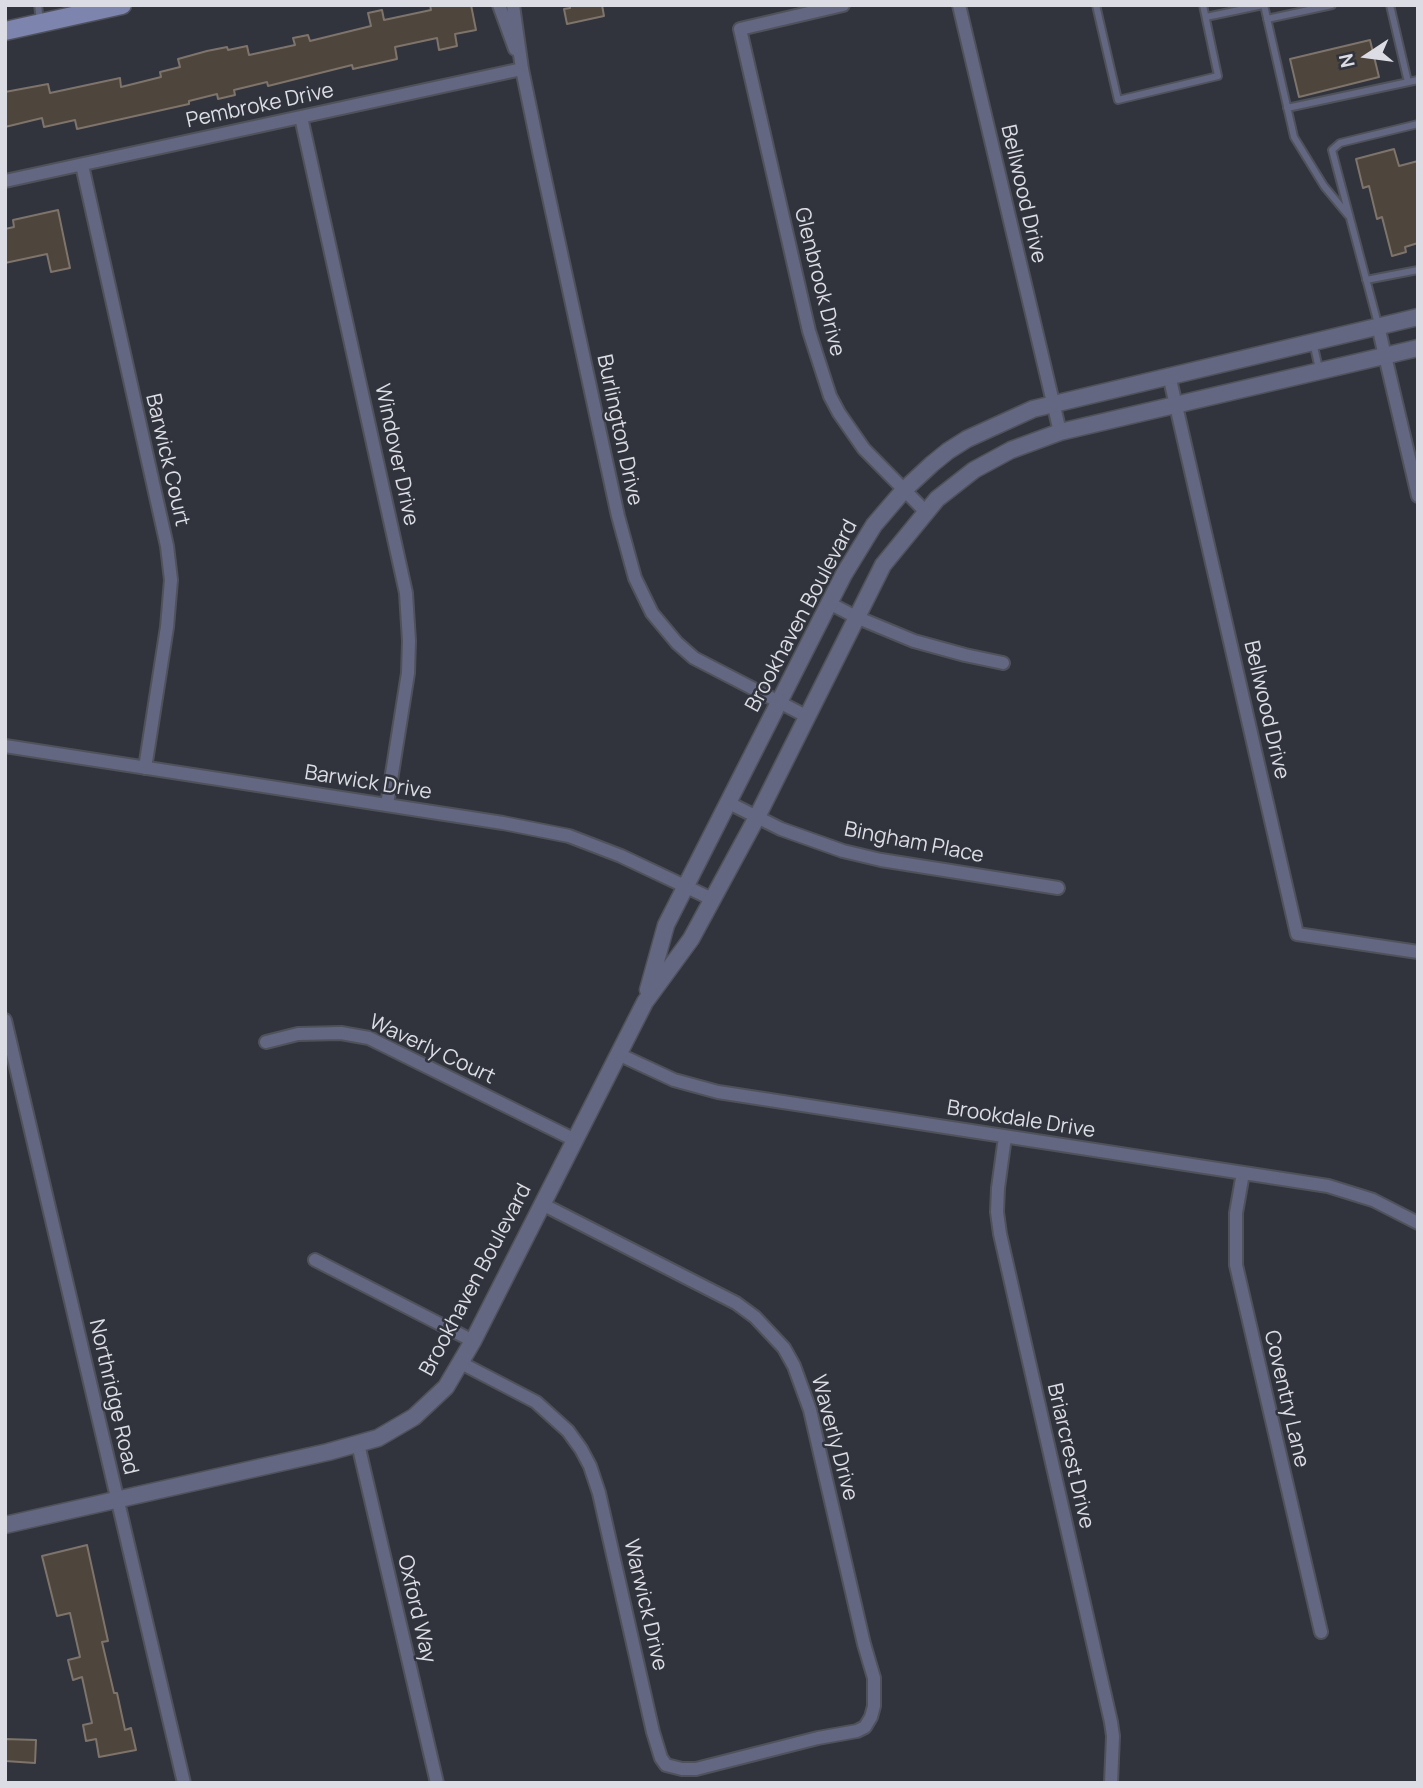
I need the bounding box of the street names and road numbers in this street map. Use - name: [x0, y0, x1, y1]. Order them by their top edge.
- street label: Pembroke Drive: [184, 78, 336, 134]
- street label: Bellwood Drive: [995, 122, 1051, 266]
- street label: Glenbrook Drive: [788, 205, 850, 359]
- street label: Burlington Drive: [591, 352, 647, 508]
- street label: Windover Drive: [369, 382, 423, 528]
- street label: Barwick Court: [140, 391, 194, 529]
- street label: Brookhaven Boulevard: [741, 516, 863, 716]
- street label: Bellwood Drive: [1238, 638, 1294, 782]
- street label: Barwick Drive: [303, 761, 433, 805]
- street label: Bingham Place: [842, 817, 986, 869]
- street label: Waverly Court: [365, 1010, 499, 1090]
- street label: Brookdale Drive: [945, 1096, 1097, 1144]
- street label: Brookhaven Boulevard: [415, 1180, 537, 1380]
- street label: Northridge Road: [83, 1317, 143, 1477]
- street label: Coventry Lane: [1258, 1328, 1314, 1470]
- street label: Waverly Drive: [805, 1372, 863, 1504]
- street label: Briarcrest Drive: [1041, 1381, 1099, 1531]
- street label: Warwick Drive: [618, 1537, 672, 1673]
- street label: Oxford Way: [391, 1553, 441, 1665]

